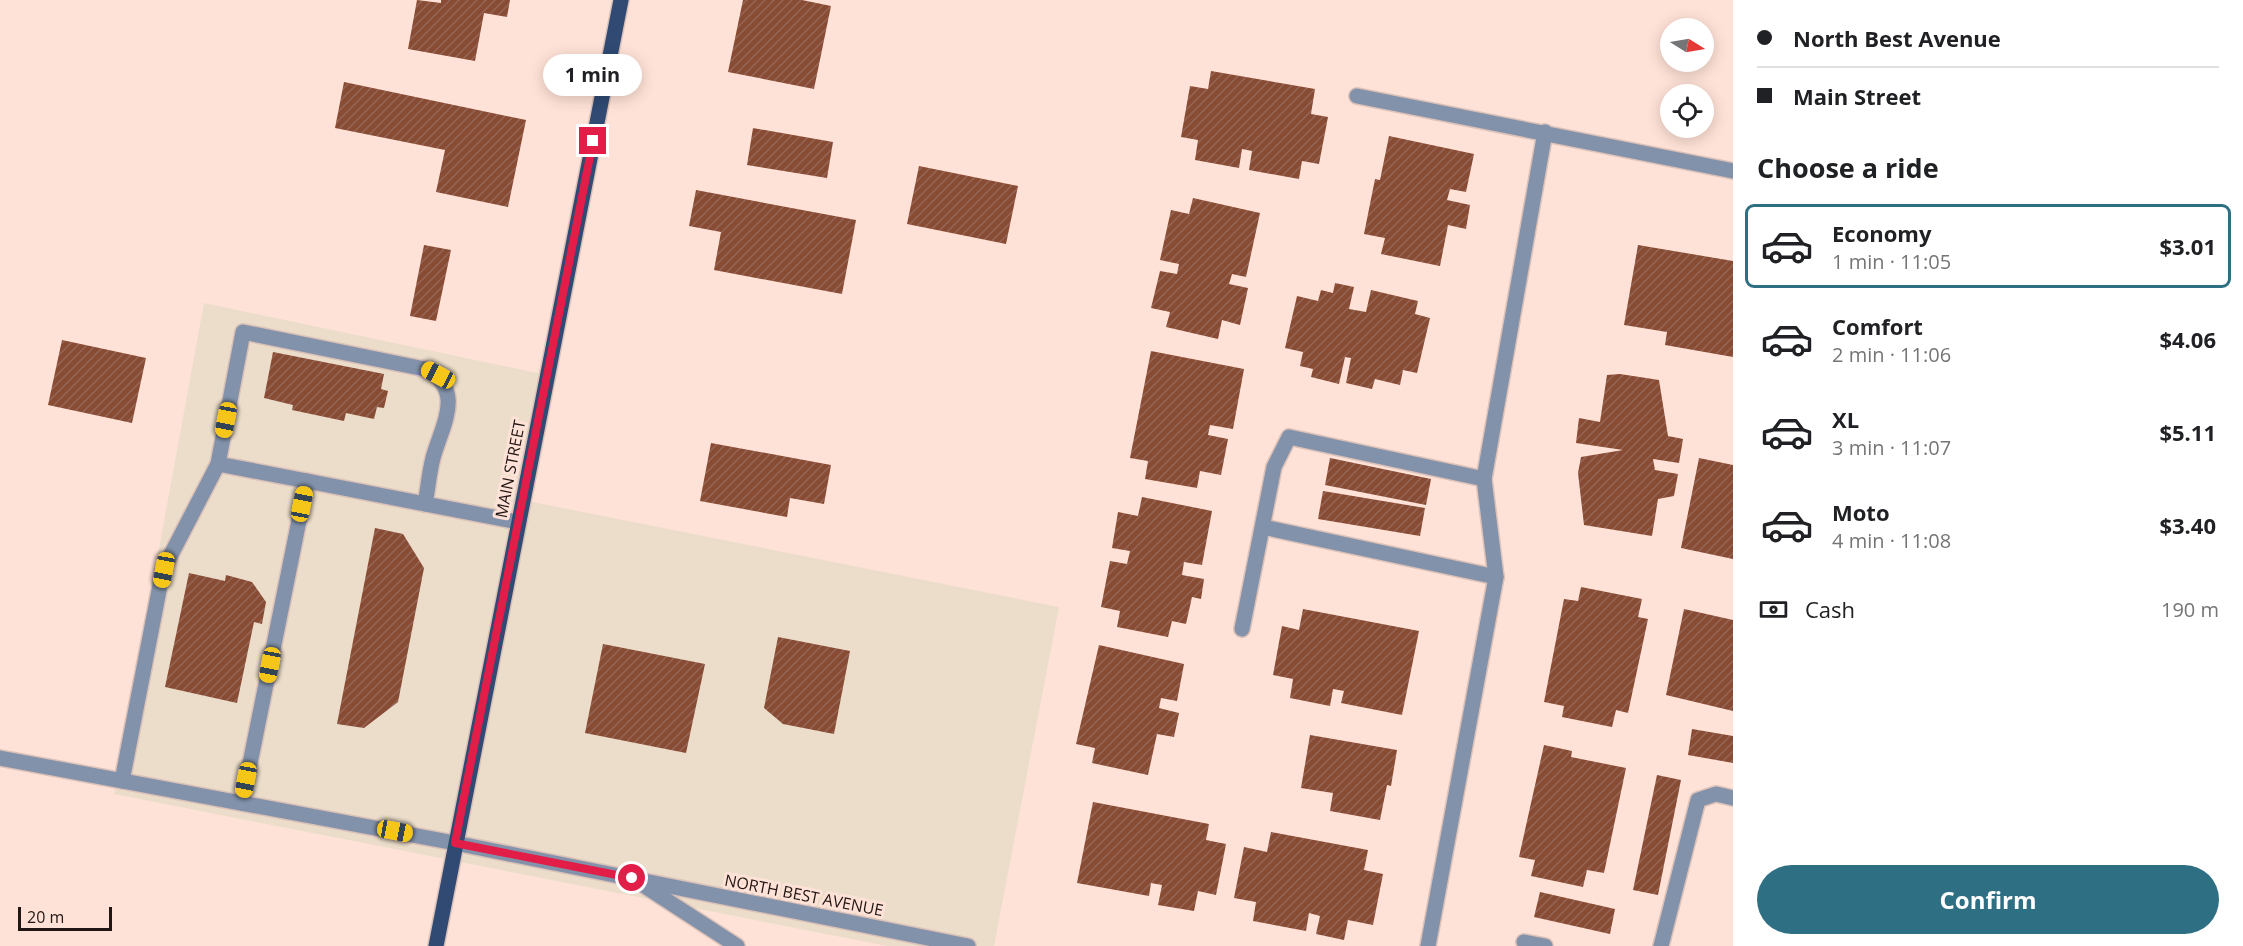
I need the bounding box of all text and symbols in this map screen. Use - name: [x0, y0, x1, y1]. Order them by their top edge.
- north arrow: [1660, 18, 1714, 72]
- map controls: [1660, 18, 1714, 138]
- text: North Best Avenue: [1793, 23, 2001, 53]
- callout: 1 min: [544, 54, 642, 96]
- text: 1 min: [565, 61, 620, 88]
- text: Main Street: [1793, 81, 1921, 111]
- button: locate: [1660, 84, 1714, 138]
- route end: [579, 127, 606, 154]
- text: Choose a ride: [1757, 149, 1939, 186]
- text: Economy: [1832, 218, 1931, 248]
- icon: car: [1760, 219, 1814, 273]
- text: $3.01: [2159, 231, 2216, 261]
- text: 1 min · 11:05: [1832, 248, 1951, 275]
- text: Comfort: [1832, 311, 1923, 341]
- icon: car: [1760, 312, 1814, 366]
- text: $4.06: [2159, 324, 2216, 354]
- text: 2 min · 11:06: [1832, 341, 1951, 368]
- car: [418, 359, 458, 391]
- car: [214, 401, 238, 439]
- text: XL: [1832, 404, 1859, 434]
- icon: car: [1760, 405, 1814, 459]
- text: $5.11: [2159, 417, 2216, 447]
- street label: MAIN STREET: [490, 418, 530, 520]
- text: 3 min · 11:07: [1832, 434, 1951, 461]
- car: [290, 485, 314, 523]
- text: Moto: [1832, 497, 1890, 527]
- icon: car: [1760, 498, 1814, 552]
- text: $3.40: [2159, 510, 2216, 540]
- text: 4 min · 11:08: [1832, 527, 1951, 554]
- car: [152, 551, 176, 589]
- icon: cash: [1757, 593, 1790, 626]
- text: Cash: [1805, 594, 1855, 624]
- text: 190 m: [2161, 596, 2219, 623]
- car: [258, 646, 282, 684]
- car: [234, 761, 258, 799]
- car: [376, 819, 414, 843]
- route start: [618, 864, 645, 891]
- button: Confirm: [1757, 865, 2219, 934]
- street label: NORTH BEST AVENUE: [723, 869, 885, 921]
- scale bar: [18, 904, 112, 932]
- text: 20 m: [27, 906, 64, 928]

